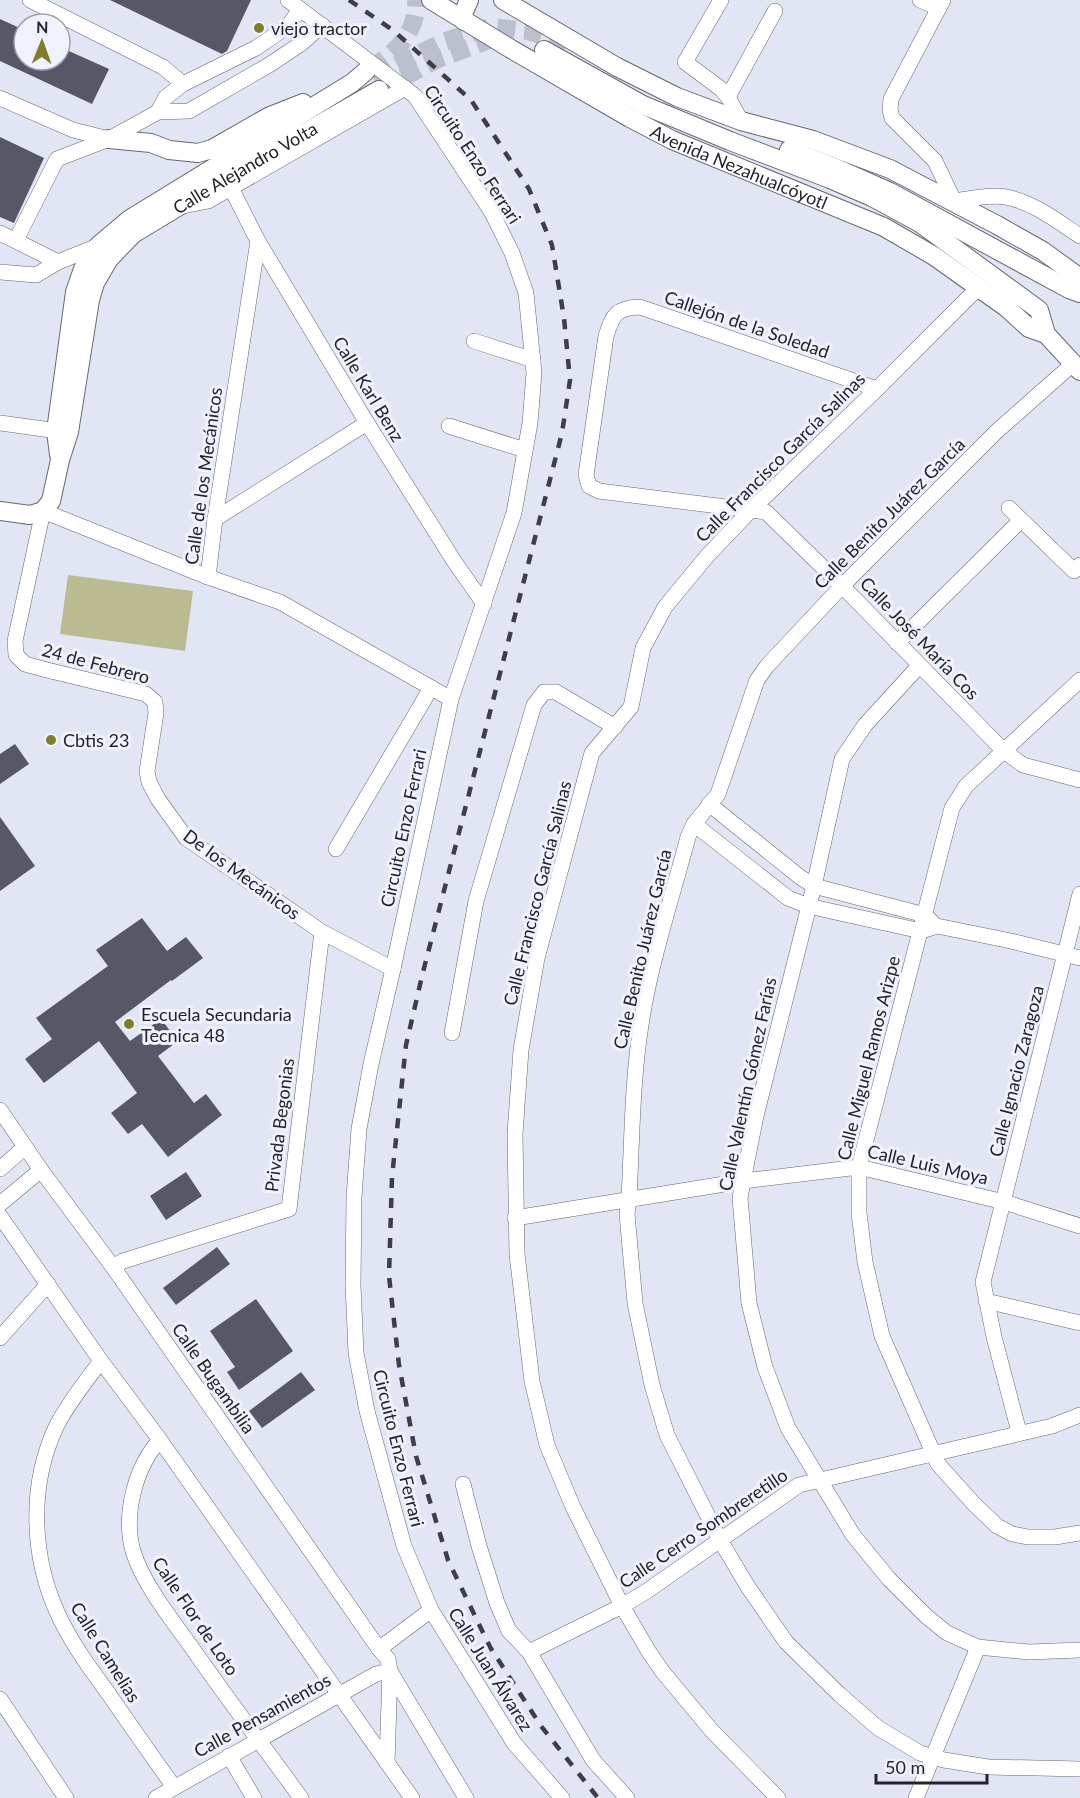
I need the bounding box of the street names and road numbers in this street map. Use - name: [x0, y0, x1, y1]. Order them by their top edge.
- street label: Circuito Enzo Ferrari: [420, 80, 526, 228]
- street label: Calle Alejandro Volta: [169, 117, 321, 218]
- street label: Avenida Nezahualcóyotl: [647, 120, 831, 214]
- street label: Callejón de la Soledad: [662, 285, 832, 363]
- street label: Calle Karl Benz: [329, 332, 409, 446]
- street label: Calle Francisco García Salinas: [691, 367, 870, 546]
- street label: Calle de los Mecánicos: [180, 386, 226, 566]
- street label: Calle Benito Juárez García: [809, 433, 969, 593]
- street label: Calle José María Cos: [856, 572, 984, 704]
- street label: 24 de Febrero: [40, 638, 152, 688]
- street label: Circuito Enzo Ferrari: [375, 747, 431, 909]
- street label: Calle Francisco García Salinas: [498, 778, 576, 1008]
- street label: De los Mecánicos: [179, 824, 305, 924]
- street label: Calle Benito Juárez García: [608, 847, 676, 1051]
- street label: Calle Miguel Ramos Arizpe: [832, 954, 904, 1162]
- street label: Calle Valentín Gómez Farías: [714, 975, 780, 1193]
- street label: Calle Ignacio Zaragoza: [984, 983, 1048, 1159]
- street label: Privada Begonias: [260, 1057, 298, 1193]
- street label: Calle Luis Moya: [865, 1139, 991, 1189]
- street label: Calle Bugambilia: [168, 1318, 260, 1438]
- street label: Circuito Enzo Ferrari: [369, 1367, 429, 1529]
- street label: Calle Cerro Sombreretillo: [615, 1463, 791, 1593]
- street label: Calle Flor de Loto: [148, 1553, 244, 1679]
- street label: Calle Camelias: [66, 1598, 146, 1706]
- street label: Calle Juan Álvarez: [444, 1603, 538, 1735]
- street label: Calle Pensamientos: [190, 1668, 334, 1762]

